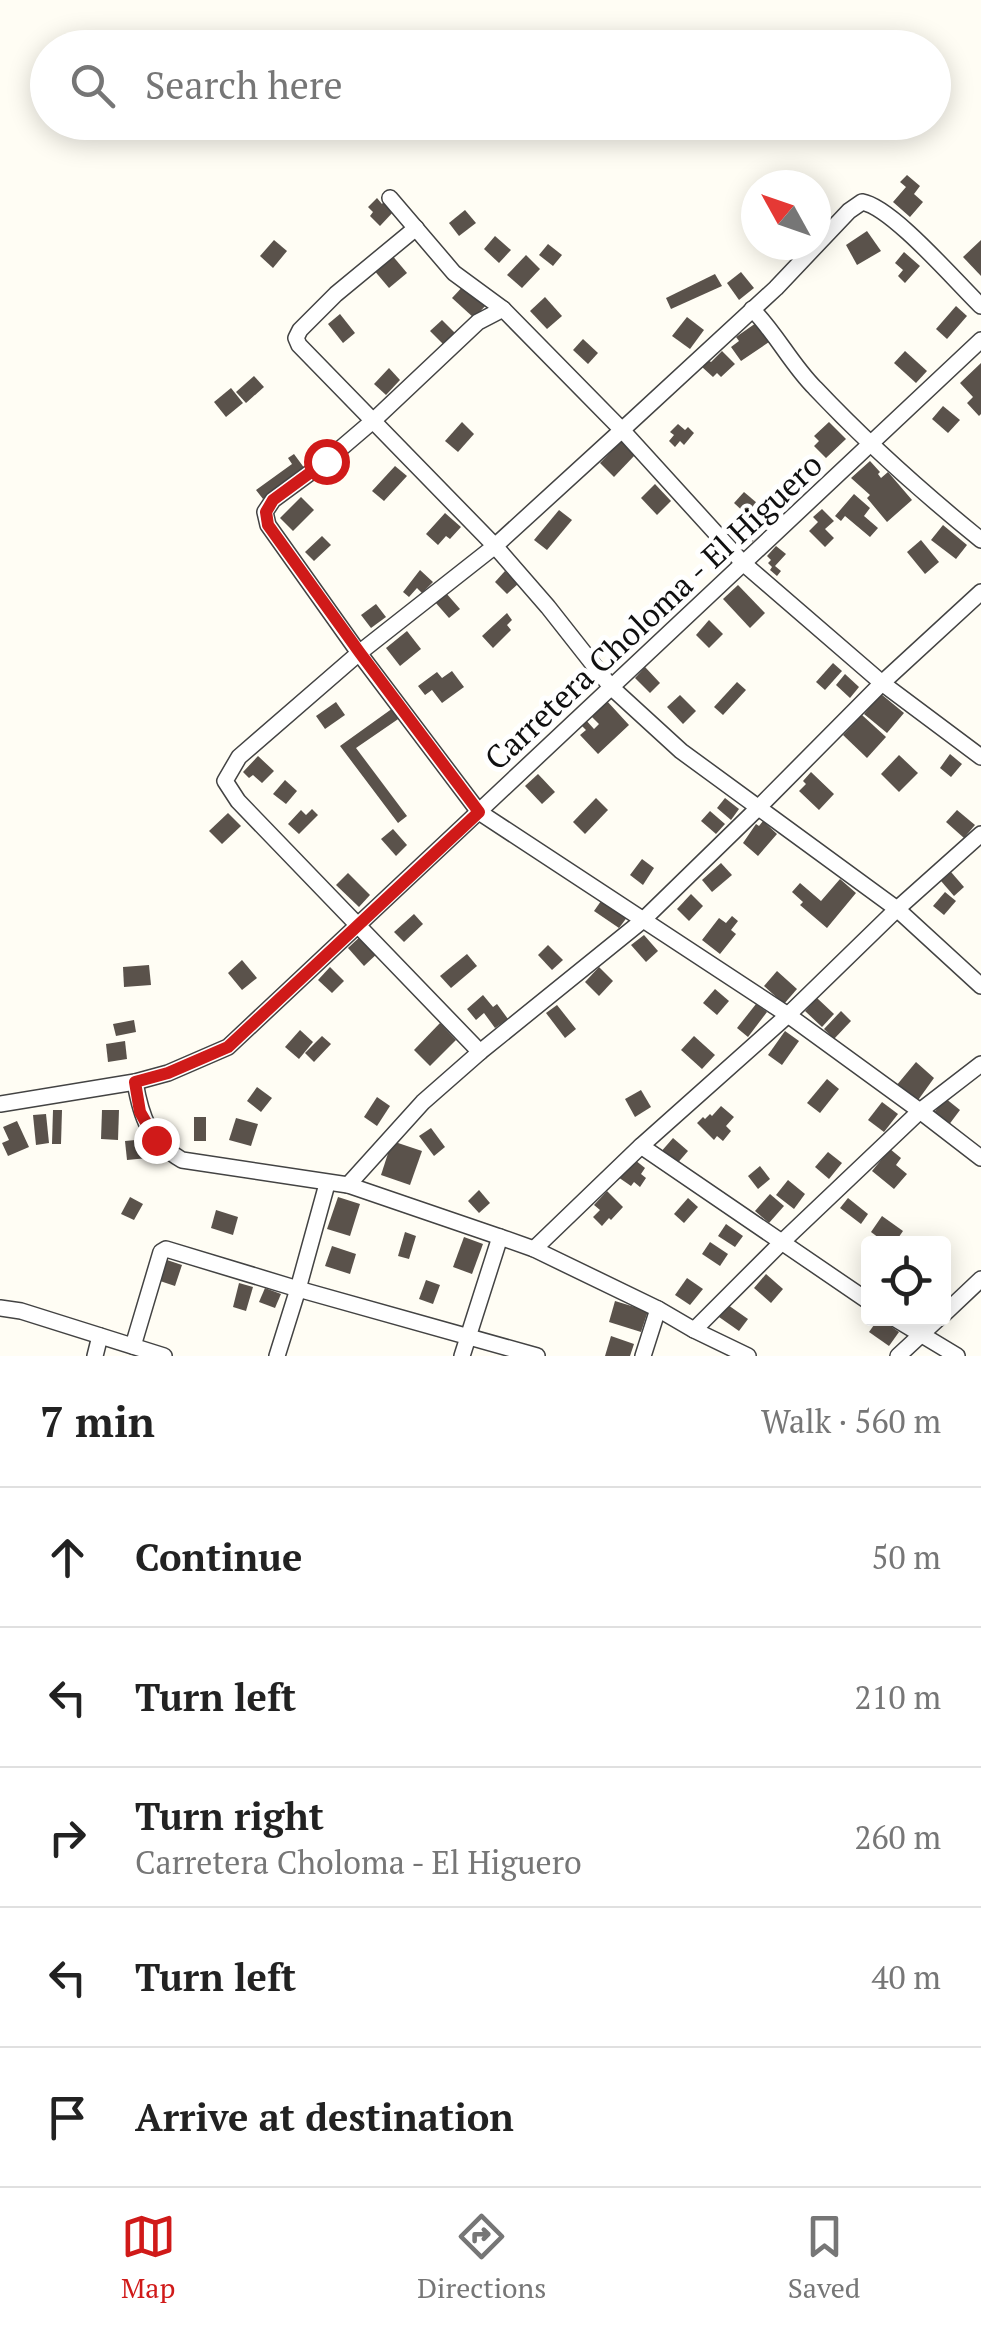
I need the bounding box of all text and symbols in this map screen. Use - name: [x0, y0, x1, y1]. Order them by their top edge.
- search box: [30, 30, 951, 140]
- icon: search: [65, 58, 120, 113]
- text: Search here: [145, 60, 343, 110]
- north arrow: [741, 170, 831, 260]
- route start: [304, 439, 350, 485]
- street label: Carretera Choloma - El Higuero: [475, 443, 831, 779]
- route end: [134, 1118, 180, 1164]
- map controls: [861, 1236, 951, 1326]
- button: locate: [861, 1236, 951, 1326]
- text: 7 min: [40, 1393, 155, 1449]
- text: Walk · 560 m: [761, 1400, 941, 1442]
- icon: ahead: [40, 1530, 95, 1585]
- text: Continue: [135, 1532, 302, 1582]
- text: 50 m: [871, 1536, 941, 1578]
- icon: left: [40, 1670, 95, 1725]
- text: Turn left: [135, 1672, 296, 1722]
- text: 210 m: [854, 1676, 941, 1718]
- text: Turn right: [135, 1791, 324, 1841]
- icon: right: [40, 1810, 95, 1865]
- text: 260 m: [854, 1816, 941, 1858]
- text: Carretera Choloma - El Higuero: [135, 1841, 582, 1883]
- icon: left: [40, 1950, 95, 2005]
- text: Turn left: [135, 1952, 296, 2002]
- text: 40 m: [871, 1956, 941, 1998]
- icon: arrive: [40, 2090, 95, 2145]
- text: Arrive at destination: [135, 2092, 514, 2142]
- tab: Map: [121, 2209, 176, 2306]
- tab: Directions: [417, 2209, 546, 2306]
- tab: Saved: [788, 2209, 860, 2306]

